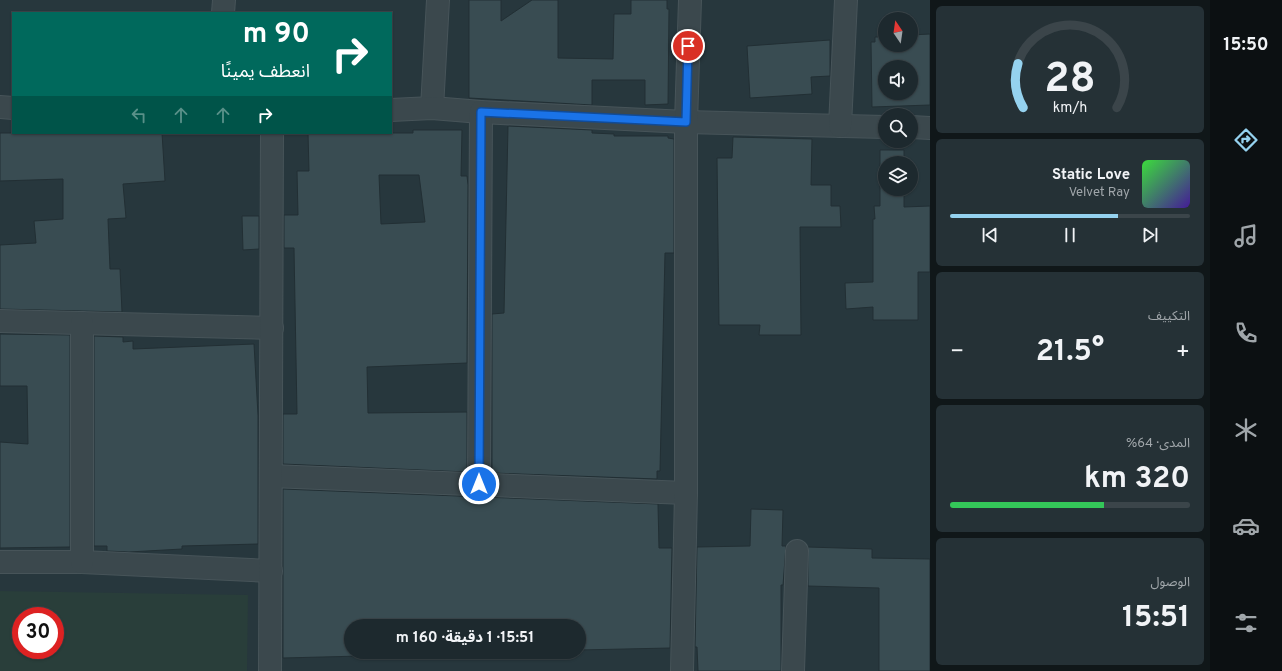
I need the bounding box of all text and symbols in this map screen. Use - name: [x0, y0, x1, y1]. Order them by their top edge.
- north arrow: [878, 12, 918, 52]
- map controls: [878, 12, 918, 196]
- text: 90 m: [243, 17, 310, 53]
- icon: right: [324, 28, 376, 80]
- pin: [671, 29, 705, 63]
- text: 15:50: [1223, 34, 1269, 57]
- icon: arrive: [677, 35, 699, 57]
- text: 28: [1044, 53, 1096, 106]
- button: sound: [878, 60, 918, 100]
- text: انعطف يمينًا: [221, 61, 310, 84]
- text: km/h: [1053, 98, 1087, 116]
- icon: left: [128, 104, 150, 126]
- icon: ahead: [170, 104, 192, 126]
- icon: ahead: [212, 104, 234, 126]
- icon: right: [254, 104, 276, 126]
- button: search: [878, 108, 918, 148]
- icon: directions: [1232, 126, 1260, 154]
- button: layers: [878, 156, 918, 196]
- text: Static Love: [1052, 166, 1130, 185]
- text: Velvet Ray: [1069, 185, 1130, 201]
- icon: music: [1232, 222, 1260, 250]
- icon: previous: [979, 224, 1001, 246]
- icon: pause: [1059, 224, 1081, 246]
- icon: next: [1139, 224, 1161, 246]
- text: التكييف: [1148, 309, 1190, 325]
- icon: phone: [1232, 319, 1260, 347]
- text: 21.5°: [1036, 334, 1104, 371]
- text: −: [950, 339, 964, 366]
- text: +: [1176, 339, 1190, 366]
- icon: climate: [1232, 416, 1260, 444]
- text: المدى · 64%: [1126, 436, 1190, 452]
- text: 320 km: [1084, 461, 1190, 498]
- position arrow: [458, 463, 500, 505]
- icon: car: [1232, 512, 1260, 540]
- text: الوصول: [1150, 575, 1190, 591]
- text: 15:51: [1122, 600, 1190, 637]
- speed limit sign: 30: [12, 607, 64, 659]
- icon: filters: [1232, 609, 1260, 637]
- text: 15:51 · 1 دقيقة · 160 m: [396, 629, 534, 648]

